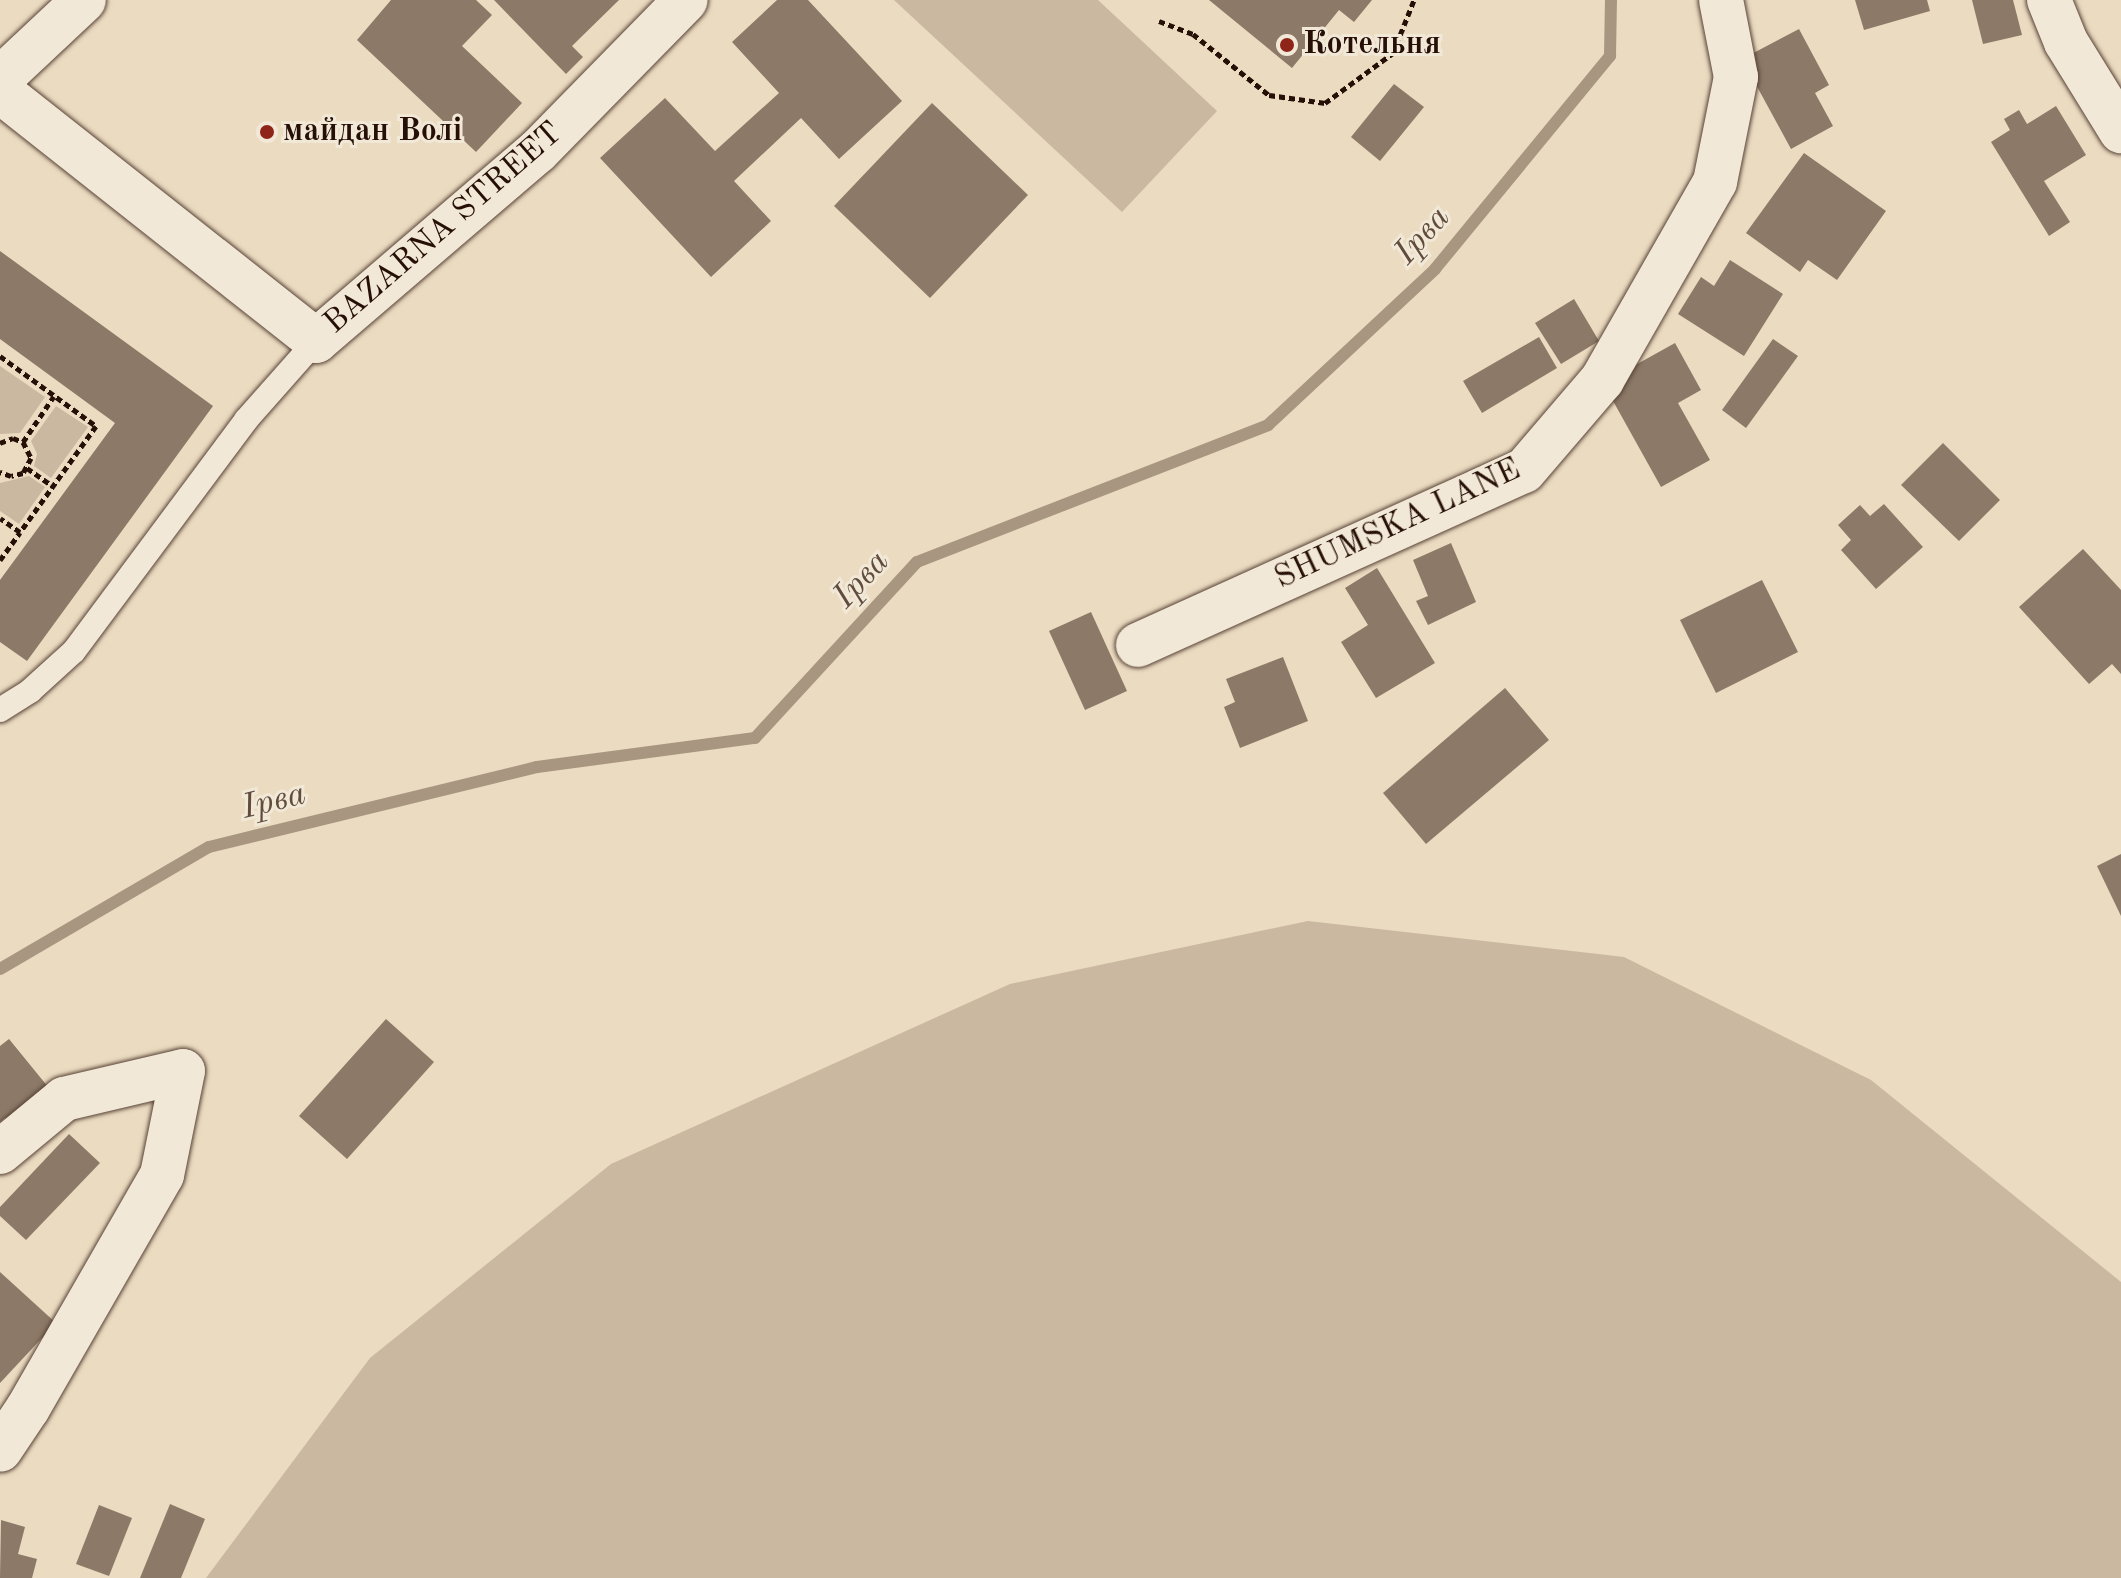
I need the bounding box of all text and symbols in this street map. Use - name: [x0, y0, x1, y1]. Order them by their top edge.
- place label: Котельня: [1303, 26, 1441, 64]
- marker: Котельня: [1278, 36, 1296, 54]
- place label: майдан Волі: [283, 113, 462, 151]
- street label: BAZARNA STREET: [317, 115, 571, 343]
- marker: майдан Волі: [258, 123, 276, 141]
- water label: Ірва: [1386, 198, 1460, 274]
- street label: SHUMSKA LANE: [1269, 451, 1527, 599]
- water label: Ірва: [825, 542, 899, 618]
- water label: Ірва: [238, 774, 310, 830]

